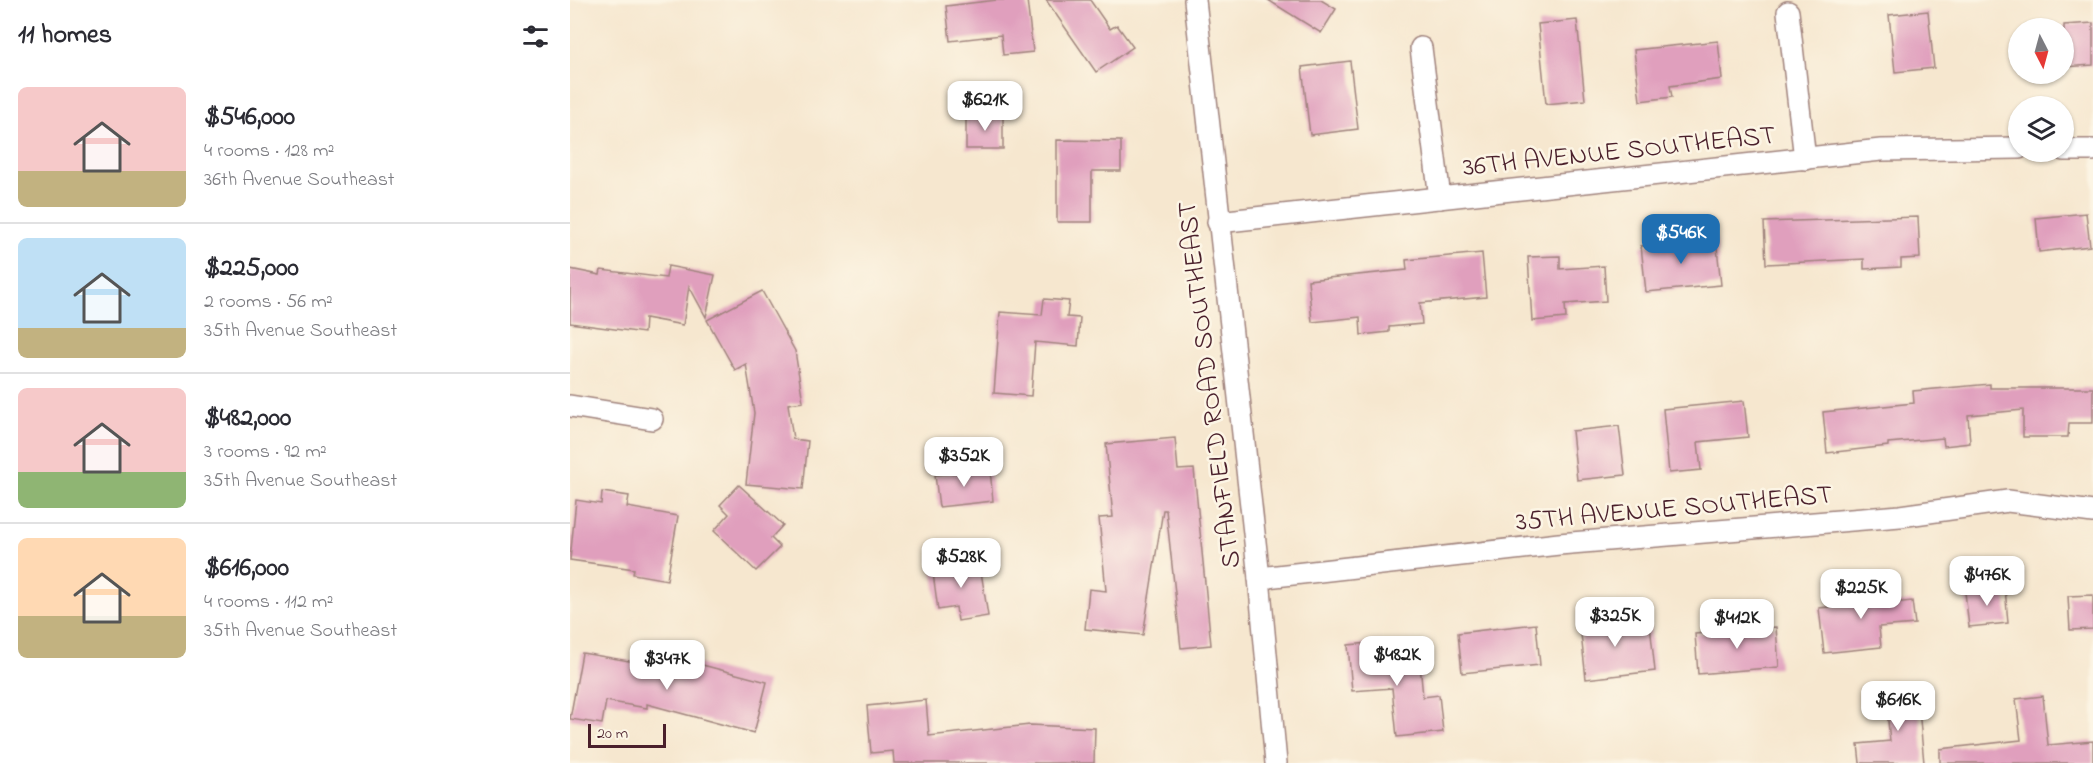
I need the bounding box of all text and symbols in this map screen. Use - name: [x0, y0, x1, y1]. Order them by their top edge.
- text: 11 homes: [18, 17, 112, 55]
- north arrow: [2008, 18, 2074, 84]
- map controls: [2008, 18, 2074, 162]
- icon: filters: [519, 20, 552, 53]
- pin: $621K: [943, 81, 1027, 132]
- text: $621K: [962, 86, 1008, 115]
- button: layers: [2008, 96, 2074, 162]
- text: $546,000: [204, 99, 295, 137]
- icon: home: [66, 111, 138, 183]
- street label: 36TH AVENUE SOUTHEAST: [1461, 117, 1778, 188]
- text: 4 rooms · 128 m²: [204, 137, 334, 166]
- text: 36th Avenue Southeast: [204, 166, 395, 195]
- street label: STANFIELD ROAD SOUTHEAST: [1169, 199, 1252, 571]
- pin: $546K: [1639, 214, 1723, 265]
- text: $546K: [1656, 219, 1706, 248]
- text: $225,000: [204, 250, 299, 288]
- icon: home: [66, 262, 138, 334]
- text: 2 rooms · 56 m²: [204, 288, 333, 317]
- text: 35th Avenue Southeast: [204, 317, 397, 346]
- text: $482,000: [204, 400, 291, 438]
- icon: home: [66, 412, 138, 484]
- pin: $352K: [922, 437, 1006, 488]
- text: 3 rooms · 92 m²: [204, 438, 327, 467]
- text: $352K: [938, 442, 990, 471]
- text: 35th Avenue Southeast: [204, 467, 397, 496]
- street label: 35TH AVENUE SOUTHEAST: [1514, 476, 1834, 543]
- pin: $528K: [919, 538, 1003, 589]
- text: $528K: [936, 543, 986, 572]
- text: $616,000: [204, 550, 289, 588]
- pin: $476K: [1945, 556, 2029, 607]
- text: $476K: [1963, 561, 2011, 590]
- icon: home: [66, 562, 138, 634]
- pin: $225K: [1819, 569, 1903, 620]
- text: $225K: [1834, 574, 1888, 603]
- text: 4 rooms · 112 m²: [204, 588, 333, 617]
- pin: $325K: [1573, 597, 1657, 648]
- pin: $412K: [1695, 599, 1779, 650]
- text: $325K: [1589, 602, 1641, 631]
- text: $412K: [1714, 604, 1760, 633]
- text: 35th Avenue Southeast: [204, 617, 397, 646]
- pin: $482K: [1355, 636, 1439, 687]
- pin: $347K: [625, 640, 709, 691]
- text: $482K: [1373, 641, 1421, 670]
- text: $347K: [644, 645, 690, 674]
- pin: $616K: [1856, 681, 1940, 732]
- text: $616K: [1875, 686, 1921, 715]
- scale bar: [588, 721, 666, 748]
- text: 20 m: [597, 722, 628, 746]

